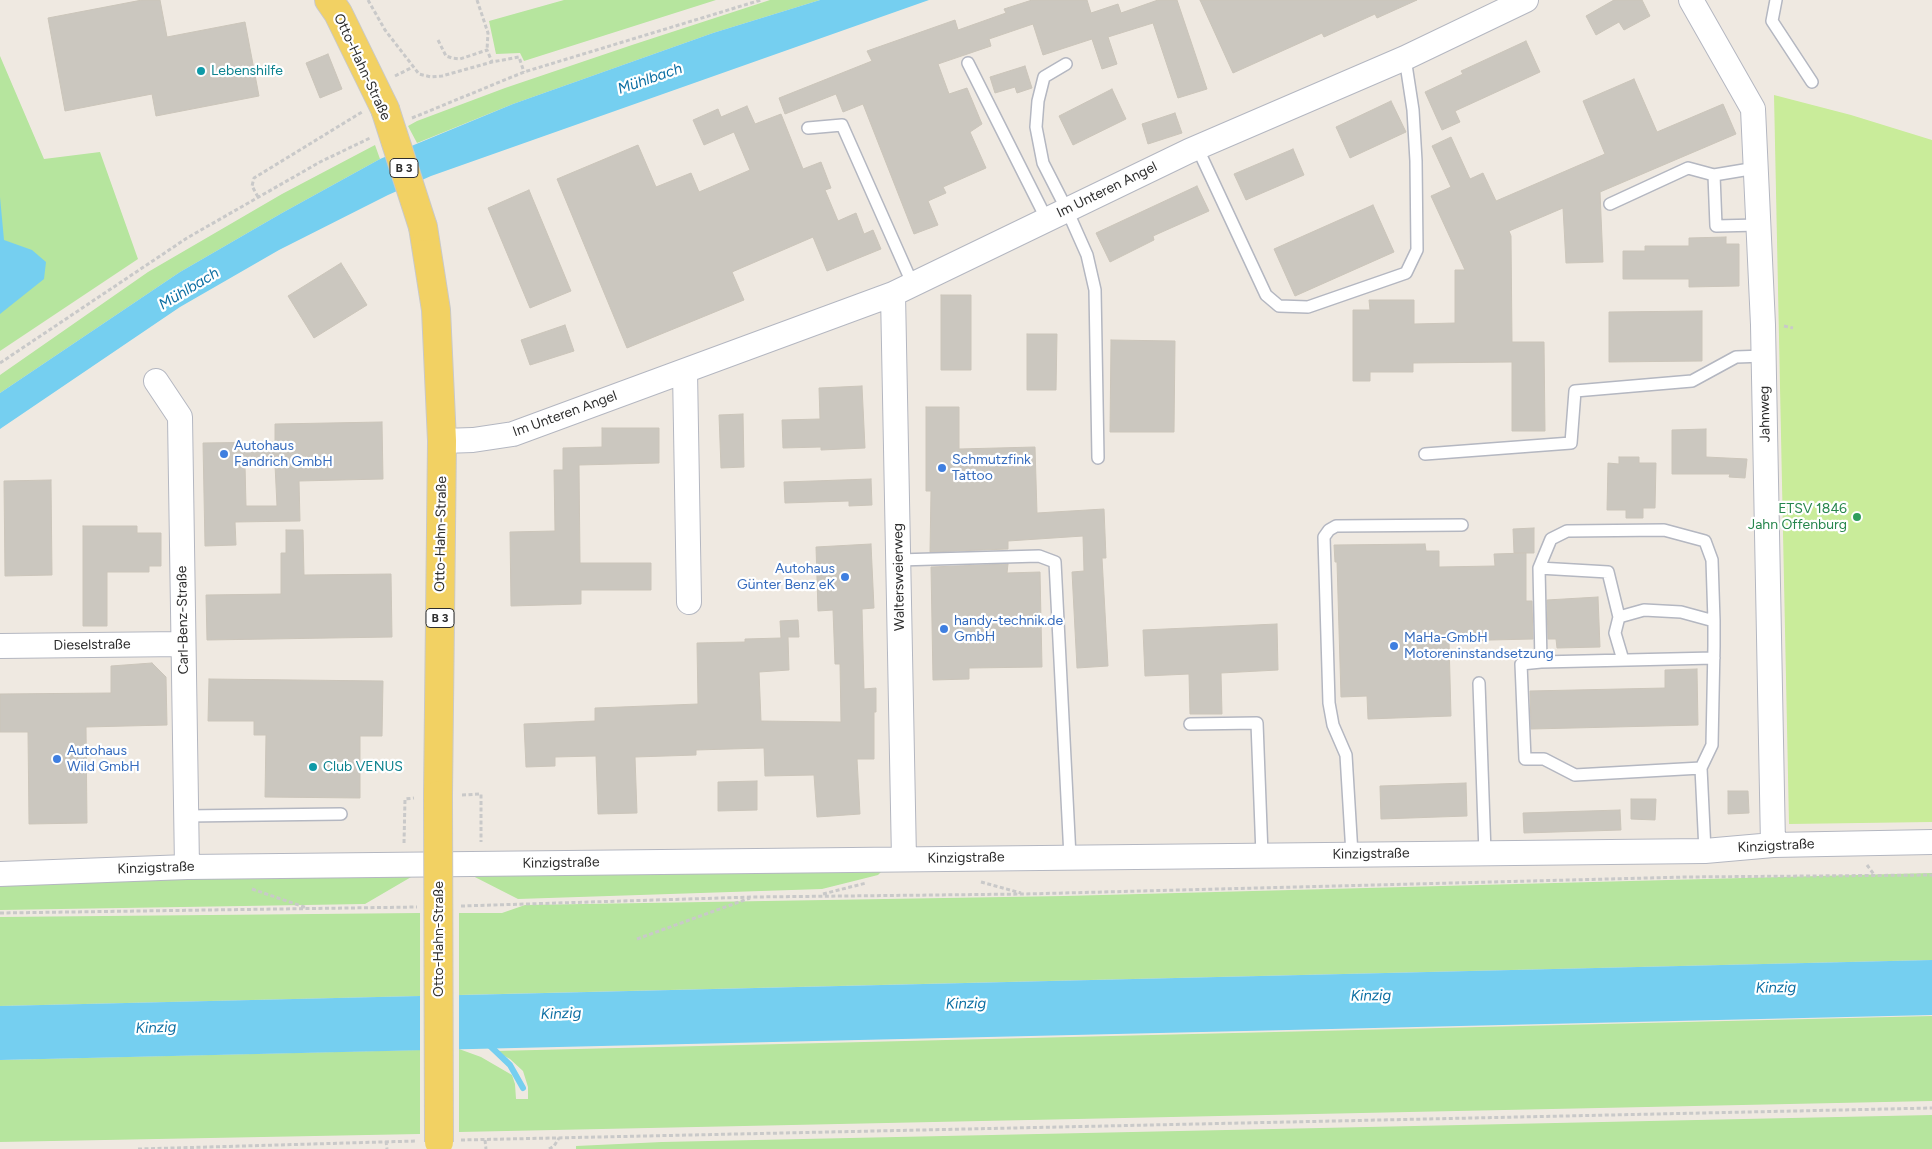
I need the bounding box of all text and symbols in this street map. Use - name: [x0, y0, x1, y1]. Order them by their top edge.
- street label: Otto-Hahn-Straße: [330, 11, 394, 123]
- water label: Mühlbach: [615, 60, 685, 98]
- place label: Lebenshilfe: [211, 63, 283, 79]
- marker: Lebenshilfe: [195, 65, 207, 77]
- road number: B 3: [390, 158, 418, 178]
- street label: Im Unteren Angel: [1054, 158, 1160, 222]
- water label: Mühlbach: [156, 264, 222, 314]
- street label: Jahnweg: [1756, 386, 1774, 442]
- street label: Im Unteren Angel: [511, 387, 619, 441]
- place label: Autohaus Fandrich GmbH: [234, 438, 333, 471]
- marker: Autohaus Fandrich GmbH: [218, 448, 230, 460]
- place label: Schmutzfink Tattoo: [952, 452, 1031, 484]
- marker: Schmutzfink Tattoo: [936, 462, 948, 474]
- street label: Otto-Hahn-Straße: [432, 476, 450, 592]
- place label: ETSV 1846 Jahn Offenburg: [1748, 501, 1847, 534]
- marker: ETSV 1846 Jahn Offenburg: [1851, 511, 1863, 523]
- street label: Waltersweierweg: [890, 523, 908, 631]
- place label: Autohaus Günter Benz eK: [737, 561, 835, 594]
- street label: Carl-Benz-Straße: [174, 565, 192, 675]
- marker: Autohaus Günter Benz eK: [839, 571, 851, 583]
- road number: B 3: [426, 608, 454, 628]
- place label: handy-technik.de GmbH: [954, 613, 1063, 646]
- marker: handy-technik.de GmbH: [938, 623, 950, 635]
- place label: MaHa-GmbH Motoreninstandsetzung: [1404, 630, 1554, 662]
- street label: Dieselstraße: [53, 636, 131, 654]
- marker: MaHa-GmbH Motoreninstandsetzung: [1388, 640, 1400, 652]
- place label: Autohaus Wild GmbH: [67, 743, 140, 776]
- marker: Autohaus Wild GmbH: [51, 753, 63, 765]
- place label: Club VENUS: [323, 759, 403, 775]
- marker: Club VENUS: [307, 761, 319, 773]
- street label: Kinzigstraße: [1737, 836, 1815, 856]
- street label: Kinzigstraße: [1332, 845, 1410, 863]
- street label: Kinzigstraße: [927, 849, 1005, 867]
- street label: Kinzigstraße: [522, 854, 600, 872]
- street label: Kinzigstraße: [117, 858, 195, 878]
- street label: Otto-Hahn-Straße: [431, 881, 447, 997]
- water label: Kinzig: [1756, 979, 1796, 997]
- water label: Kinzig: [1351, 987, 1391, 1005]
- water label: Kinzig: [946, 995, 986, 1013]
- water label: Kinzig: [540, 1004, 582, 1024]
- water label: Kinzig: [135, 1018, 177, 1038]

